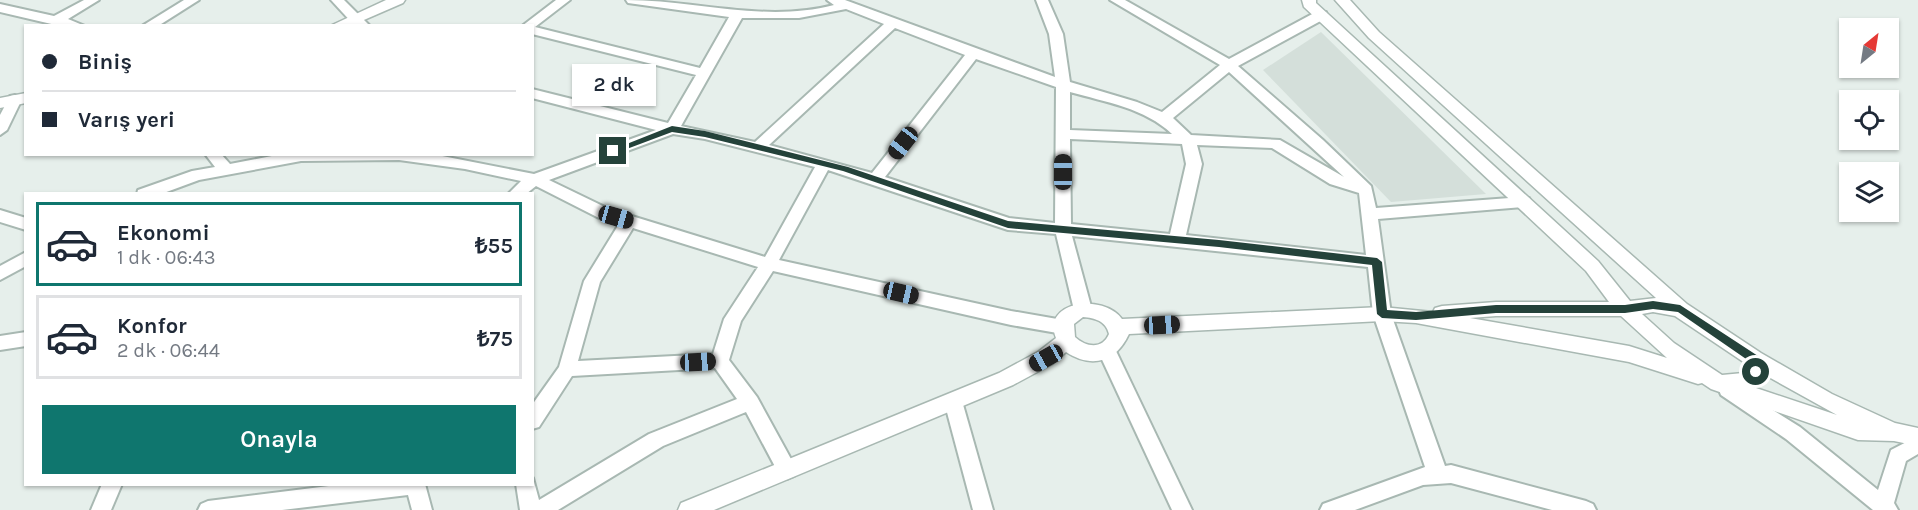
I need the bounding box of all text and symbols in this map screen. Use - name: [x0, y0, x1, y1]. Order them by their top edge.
- north arrow: [1839, 18, 1899, 78]
- map controls: [1839, 18, 1899, 222]
- text: Biniş: [78, 49, 132, 75]
- callout: 2 dk: [571, 64, 655, 106]
- text: 2 dk: [594, 73, 634, 96]
- button: locate: [1839, 90, 1899, 150]
- text: Varış yeri: [78, 107, 175, 133]
- car: [885, 123, 921, 163]
- route end: [599, 137, 626, 164]
- car: [1054, 154, 1072, 190]
- button: layers: [1839, 162, 1899, 222]
- car: [596, 203, 636, 231]
- icon: car: [45, 217, 99, 271]
- text: Ekonomi: [117, 220, 210, 246]
- text: ₺55: [475, 233, 513, 259]
- text: 1 dk · 06:43: [117, 246, 215, 269]
- car: [881, 280, 921, 306]
- icon: car: [45, 310, 99, 364]
- text: Konfor: [117, 313, 187, 339]
- car: [1144, 315, 1180, 335]
- text: ₺75: [477, 326, 513, 352]
- text: 2 dk · 06:44: [117, 339, 220, 362]
- car: [1026, 341, 1066, 375]
- car: [680, 352, 716, 372]
- route start: [1742, 358, 1769, 385]
- button: Onayla: [42, 405, 516, 474]

